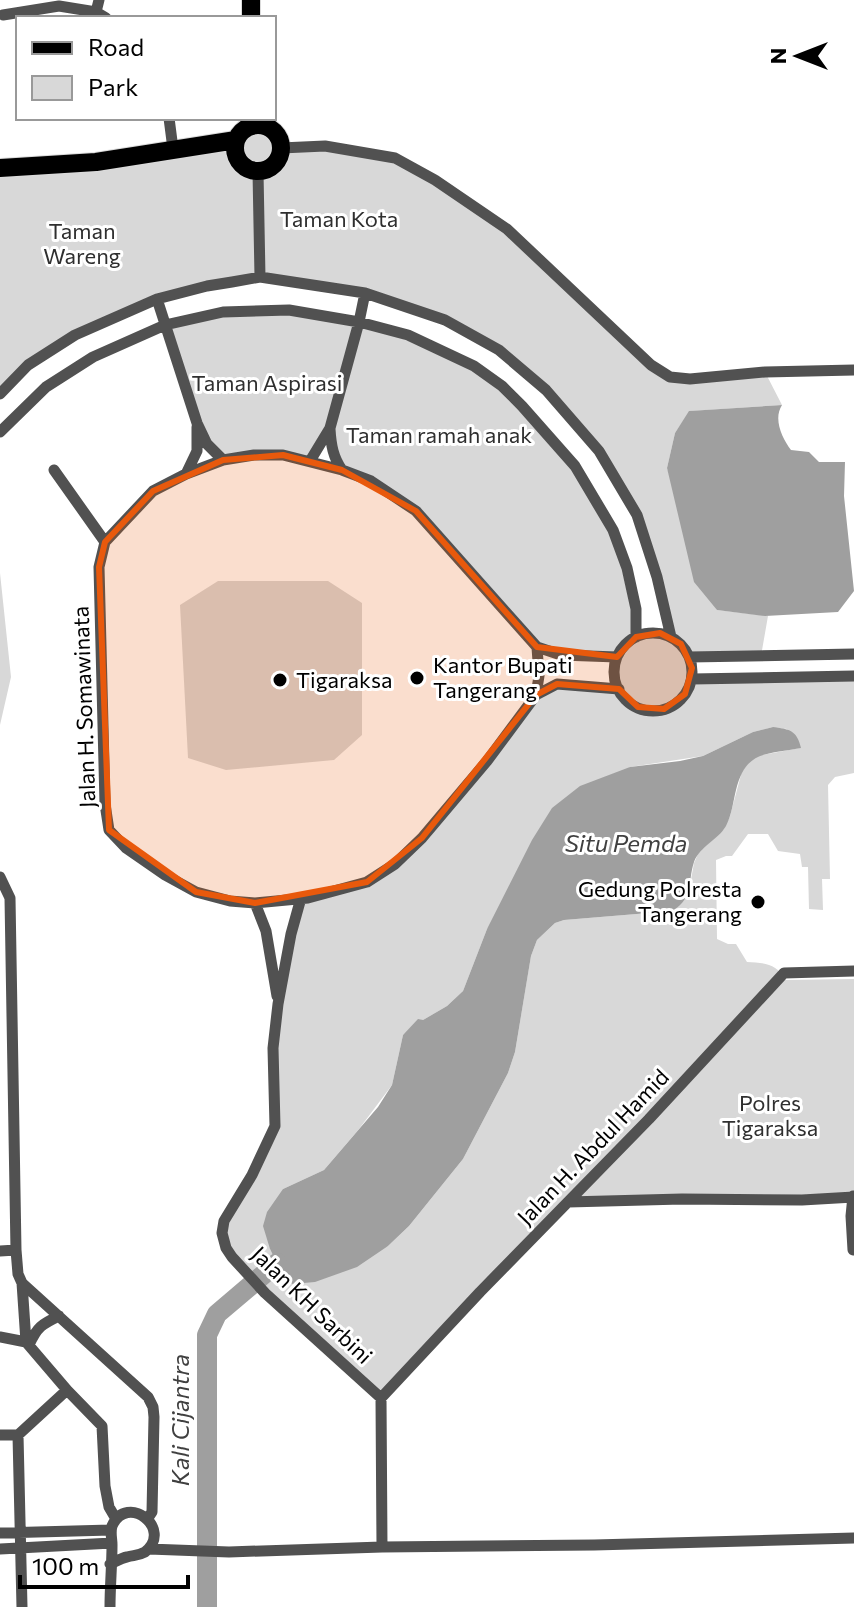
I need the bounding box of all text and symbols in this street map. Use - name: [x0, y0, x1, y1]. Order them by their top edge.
- legend: [16, 16, 276, 120]
- north arrow: [758, 16, 838, 96]
- text: Road: [88, 32, 144, 61]
- text: N: [764, 48, 791, 64]
- text: Park: [88, 72, 138, 101]
- park label: Taman Kota: [280, 205, 398, 232]
- park label: Taman Wareng: [43, 217, 121, 269]
- park label: Taman Aspirasi: [192, 369, 342, 396]
- park label: Taman ramah anak: [346, 421, 532, 448]
- street label: Jalan H. Somawinata: [66, 606, 101, 808]
- place label: Kantor Bupati Tangerang: [433, 651, 573, 703]
- place label: Tigaraksa: [296, 666, 393, 693]
- marker: Kantor Bupati Tangerang: [408, 669, 426, 687]
- marker: Tigaraksa: [271, 671, 289, 689]
- water label: Situ Pemda: [565, 828, 687, 857]
- place label: Gedung Polresta Tangerang: [578, 875, 742, 927]
- marker: Gedung Polresta Tangerang: [749, 893, 767, 911]
- street label: Jalan H. Abdul Hamid: [511, 1063, 674, 1230]
- park label: Polres Tigaraksa: [722, 1089, 818, 1141]
- street label: Jalan KH Sarbini: [246, 1240, 378, 1369]
- water label: Kali Cijantra: [165, 1354, 194, 1486]
- scale bar: [20, 1539, 188, 1589]
- text: 100 m: [32, 1551, 99, 1580]

